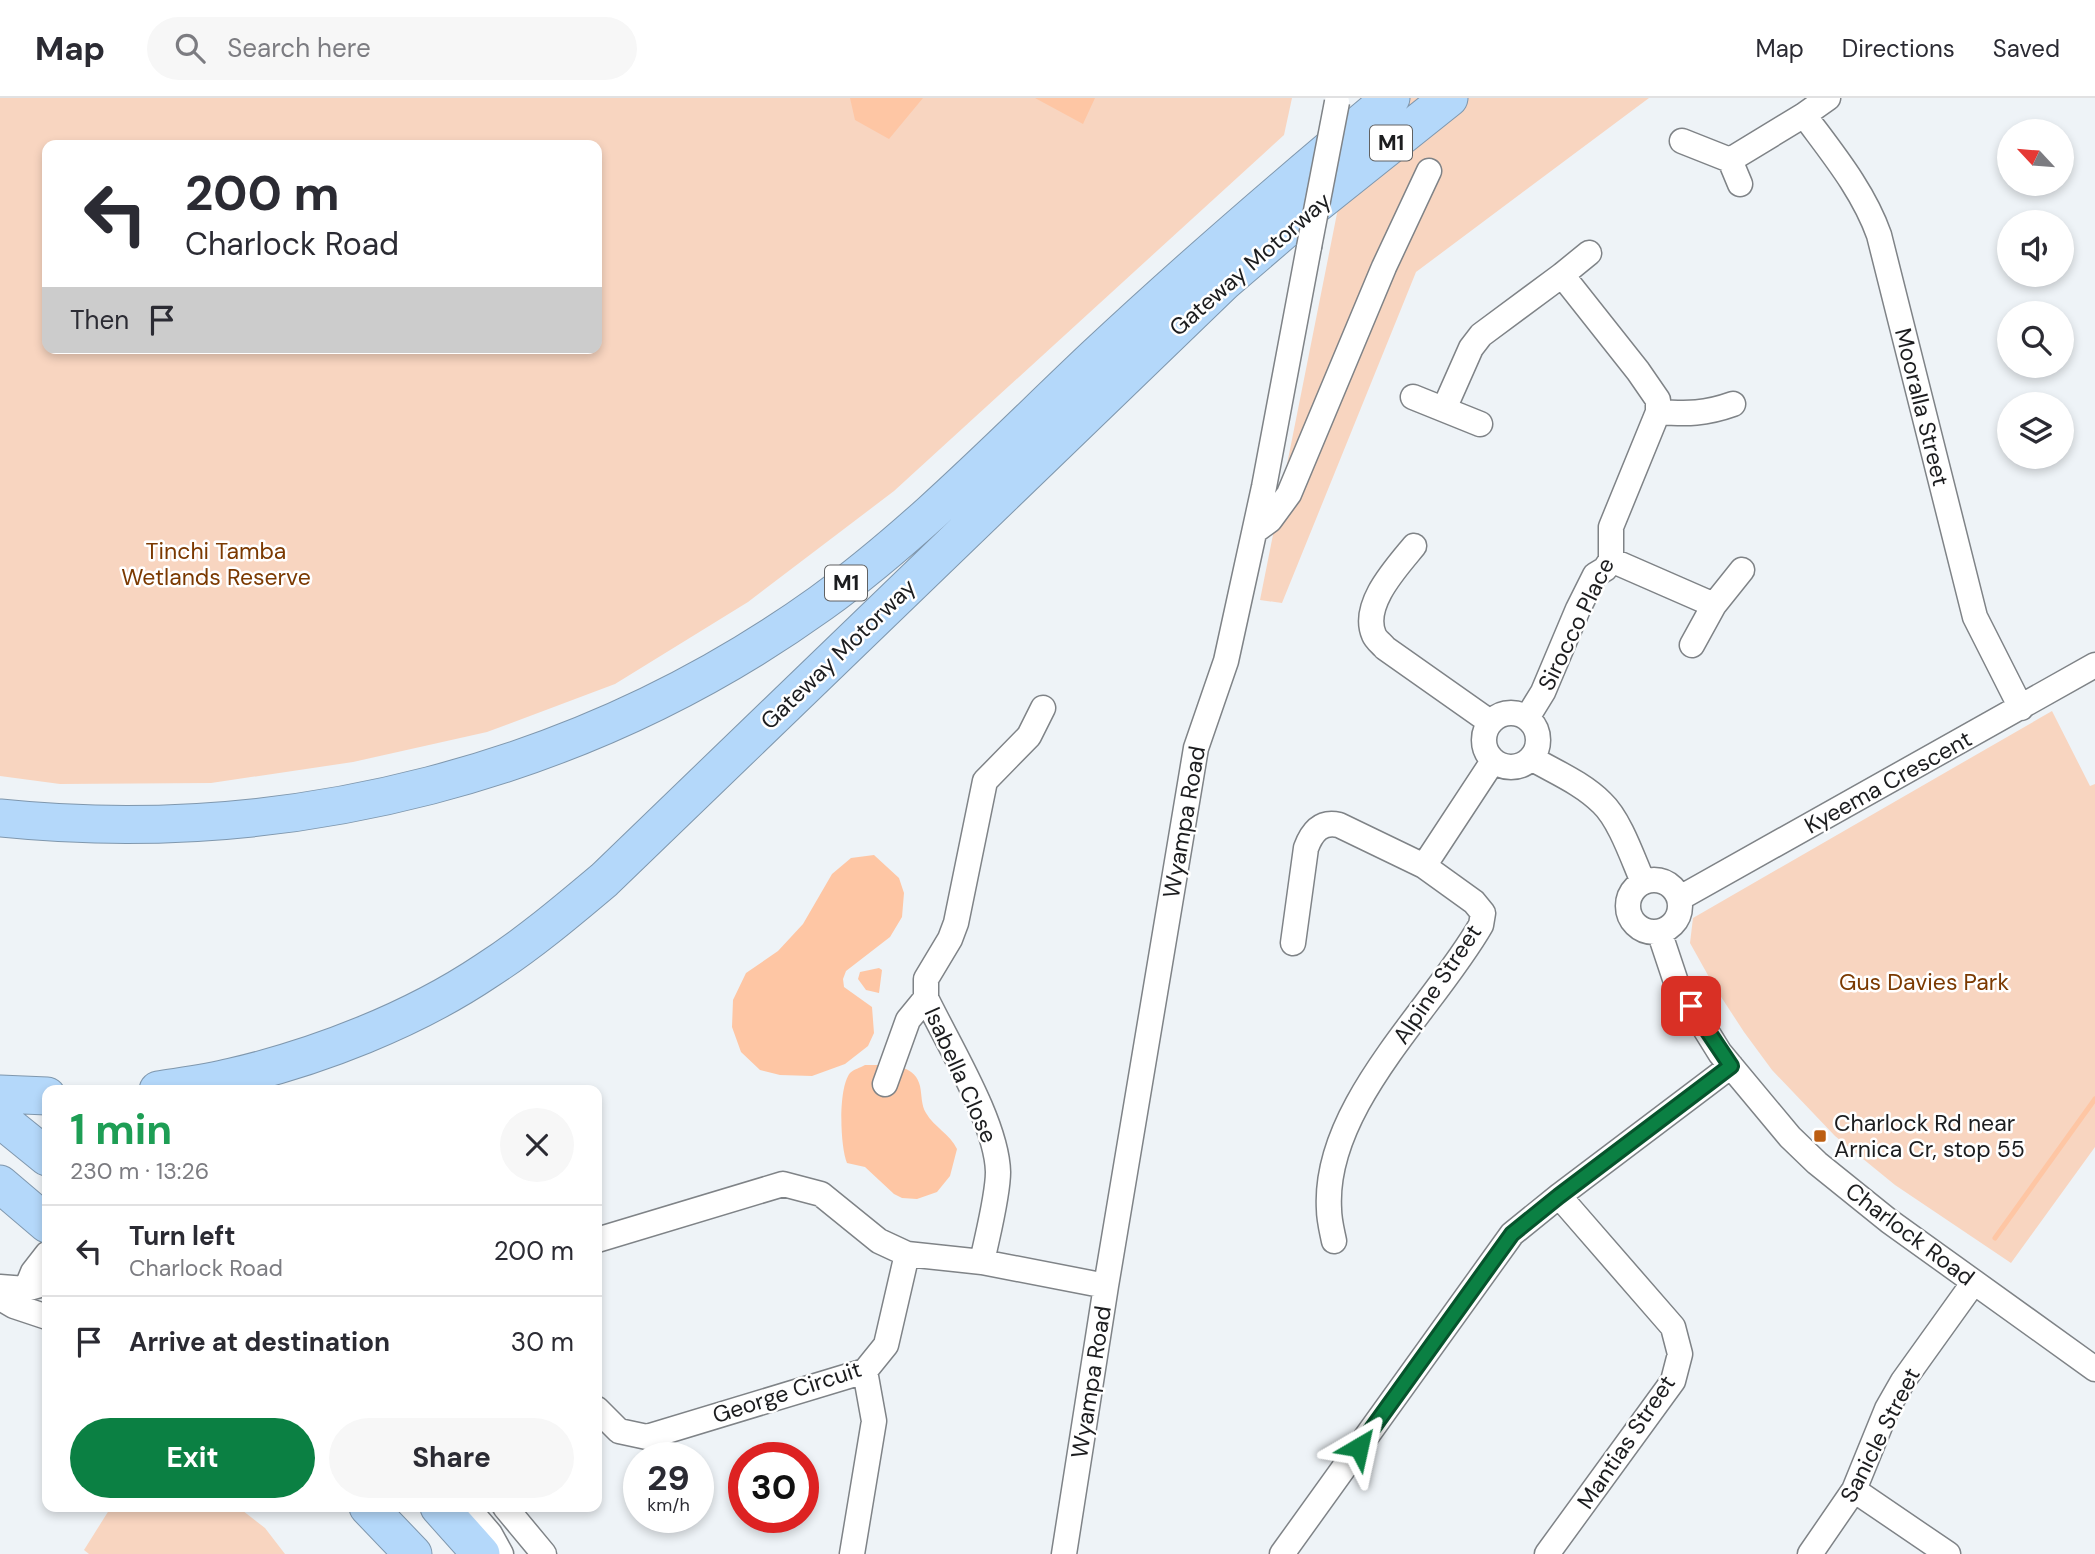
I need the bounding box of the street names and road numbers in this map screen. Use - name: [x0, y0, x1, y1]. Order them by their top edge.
- road number: M1: [1370, 126, 1412, 160]
- street label: Gateway Motorway: [1163, 185, 1337, 342]
- street label: Mooralla Street: [1888, 325, 1956, 489]
- street label: Sirocco Place: [1531, 553, 1621, 695]
- road number: M1: [825, 566, 867, 601]
- street label: Gateway Motorway: [754, 572, 922, 736]
- street label: Kyeema Crescent: [1799, 724, 1977, 840]
- street label: Wyampa Road: [1156, 744, 1212, 900]
- street label: Alpine Street: [1386, 918, 1488, 1050]
- street label: Isabella Close: [918, 1002, 1004, 1148]
- street label: Charlock Road: [1840, 1176, 1980, 1292]
- street label: Wyampa Road: [1064, 1304, 1118, 1460]
- street label: George Circuit: [709, 1354, 865, 1430]
- street label: Sanicle Street: [1833, 1363, 1927, 1507]
- street label: Mantias Street: [1570, 1369, 1682, 1515]

